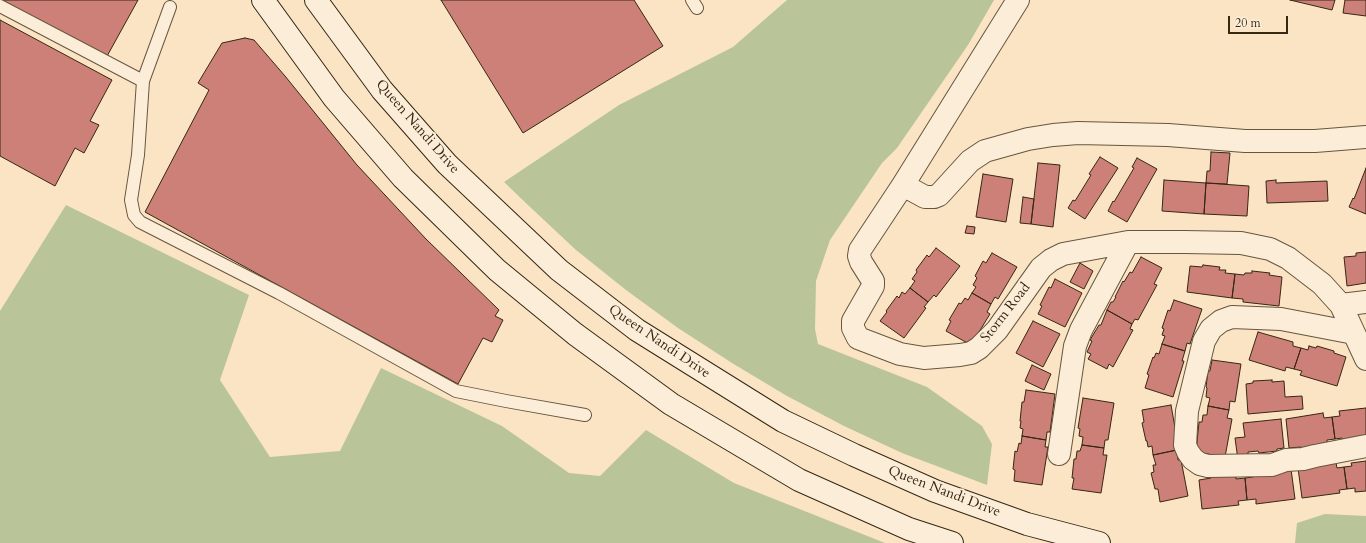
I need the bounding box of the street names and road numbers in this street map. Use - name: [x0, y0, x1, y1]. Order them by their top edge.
- street label: Queen Nandi Drive: [372, 77, 462, 177]
- street label: Storm Road: [978, 280, 1034, 346]
- street label: Queen Nandi Drive: [605, 302, 713, 382]
- street label: Queen Nandi Drive: [885, 463, 1003, 521]

